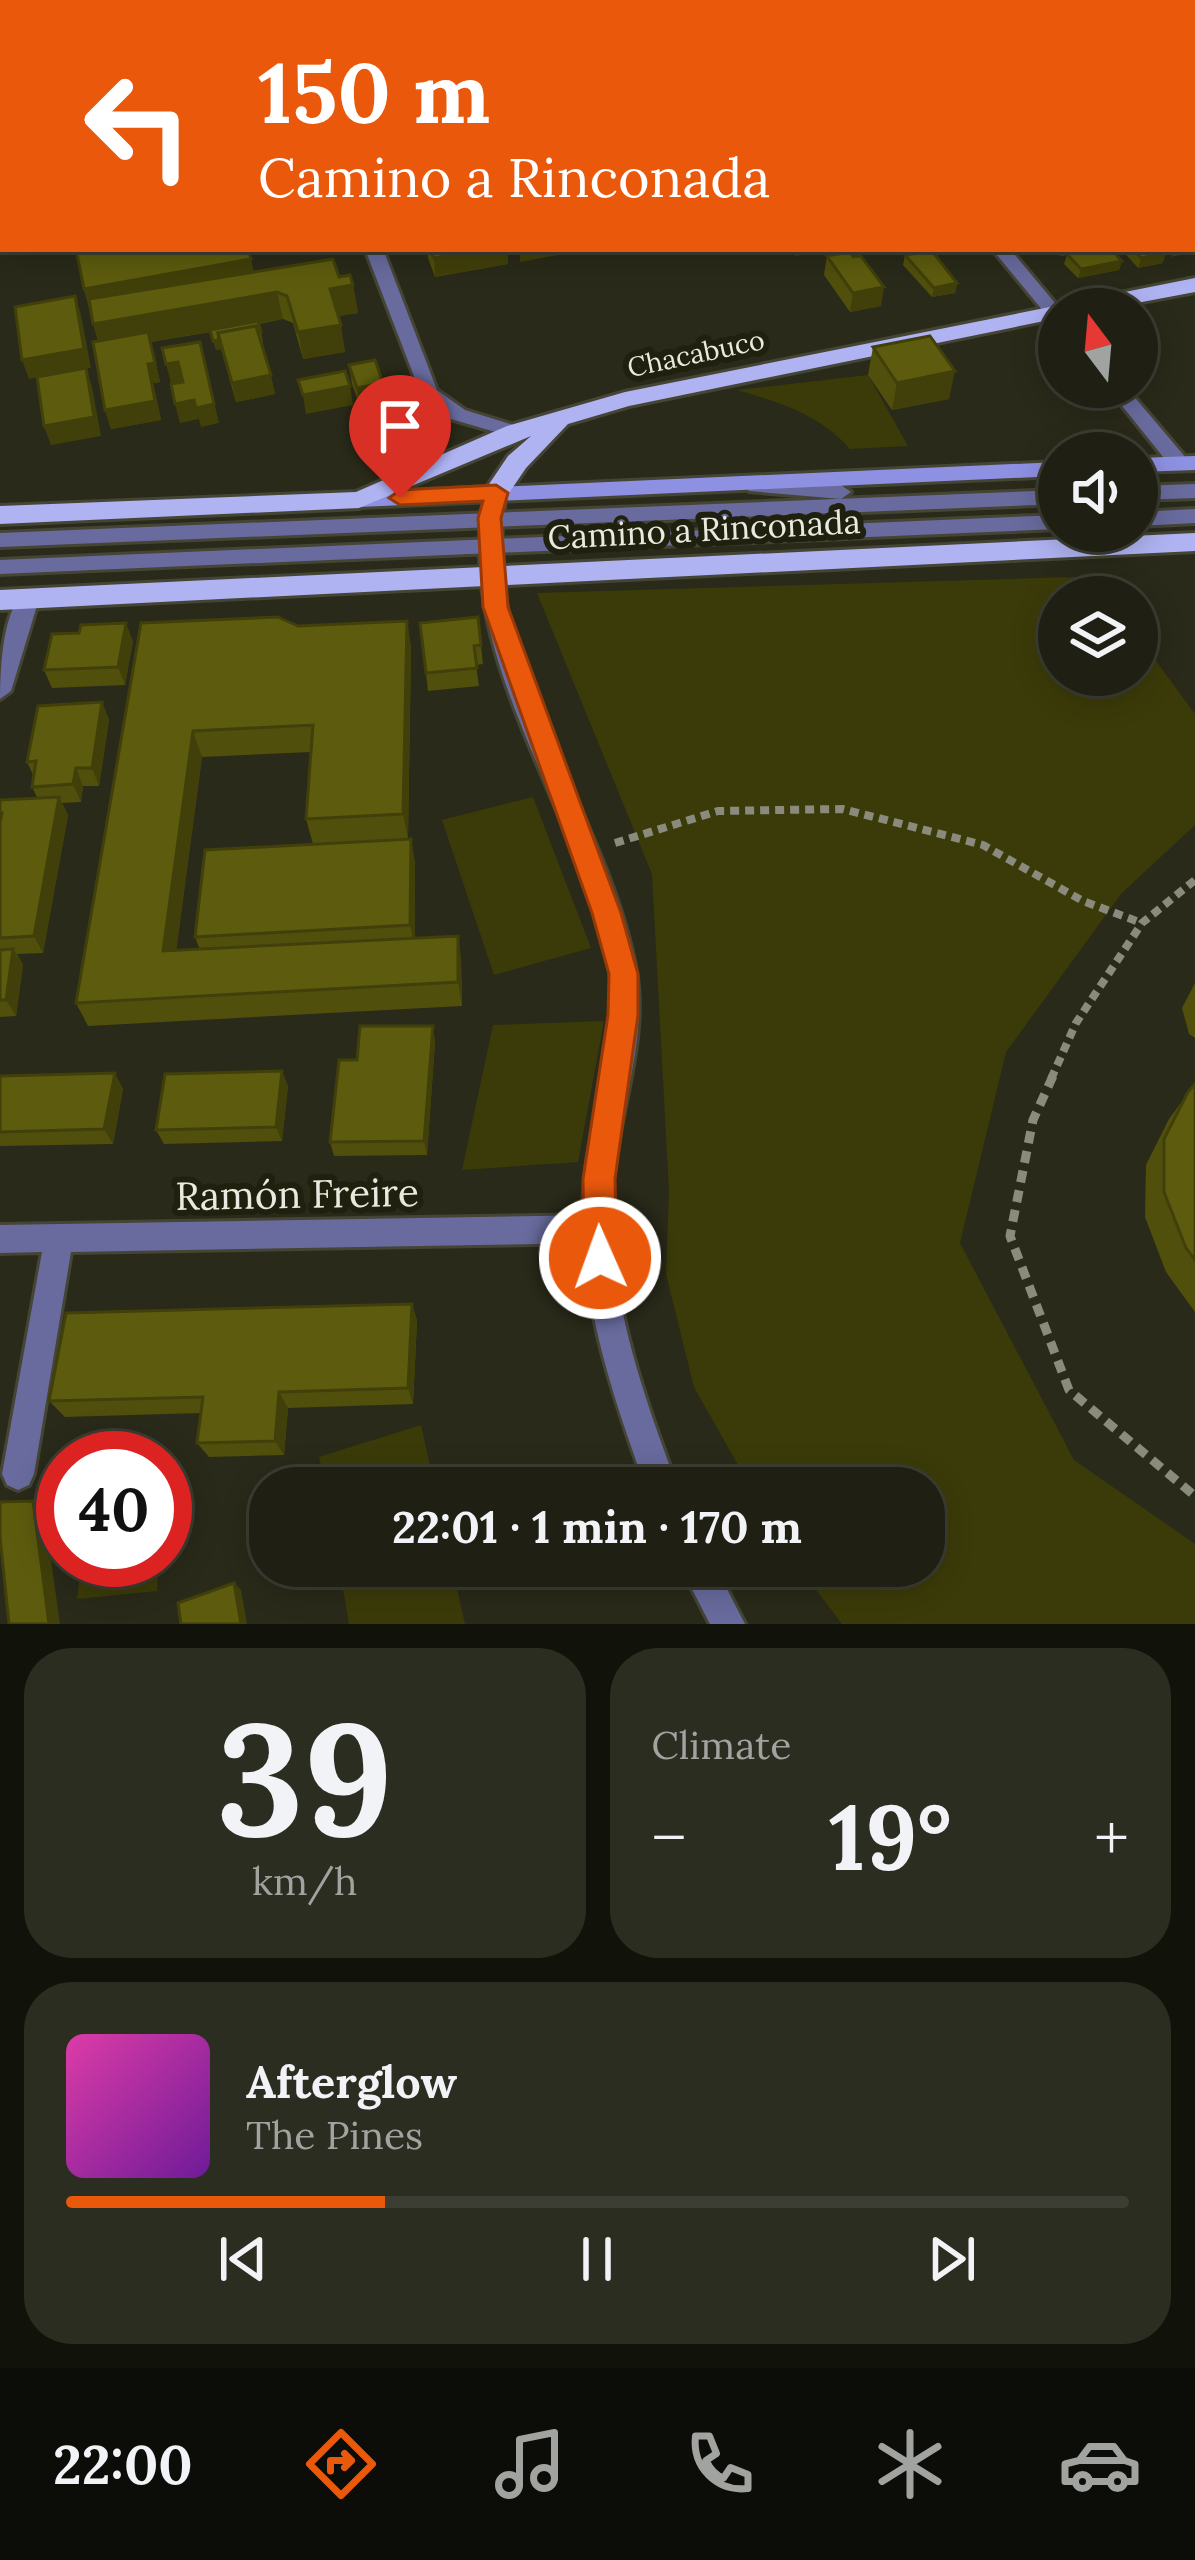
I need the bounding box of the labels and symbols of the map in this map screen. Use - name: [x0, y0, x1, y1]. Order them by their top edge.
- north arrow: [1038, 288, 1158, 408]
- street label: Chacabuco: [624, 322, 767, 384]
- pin: [349, 375, 451, 498]
- street label: Camino a Rinconada: [547, 500, 861, 558]
- street label: Ramón Freire: [175, 1167, 419, 1221]
- position arrow: [537, 1195, 663, 1321]
- speed limit sign: 40: [36, 1431, 192, 1587]

